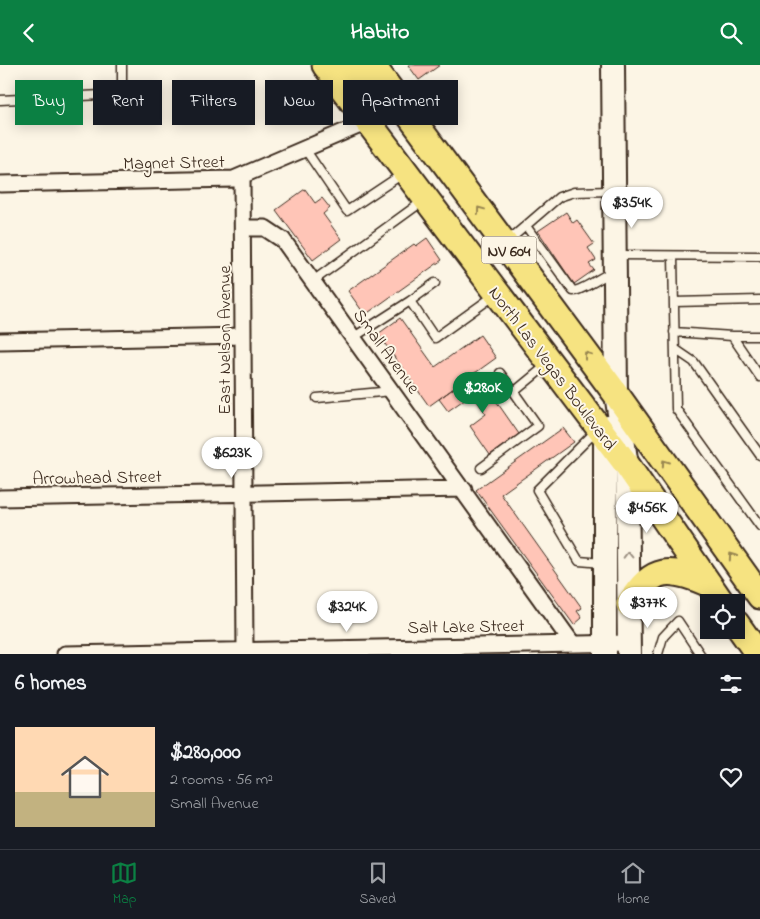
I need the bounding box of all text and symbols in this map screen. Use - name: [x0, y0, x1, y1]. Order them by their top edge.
- text: Habito: [350, 17, 410, 49]
- icon: back: [15, 19, 43, 47]
- icon: search: [717, 19, 745, 47]
- chip: Buy: [15, 80, 83, 125]
- chip: Rent: [93, 80, 162, 125]
- chip: Filters: [172, 80, 255, 125]
- chip: New: [265, 80, 333, 125]
- chip: Apartment: [343, 80, 458, 125]
- street label: Magnet Street: [123, 150, 225, 179]
- pin: $354K: [597, 186, 667, 229]
- text: $354K: [612, 191, 652, 215]
- one-way arrow: [477, 206, 486, 216]
- road number: NV 604: [482, 237, 536, 263]
- street label: East Nelson Avenue: [213, 264, 239, 415]
- street label: North Las Vegas Boulevard: [480, 282, 622, 457]
- street label: Small Avenue: [346, 304, 426, 401]
- one-way arrow: [584, 351, 593, 361]
- pin: $280K: [448, 371, 518, 414]
- text: $280K: [464, 376, 502, 400]
- pin: $623K: [197, 437, 267, 479]
- text: $623K: [212, 441, 252, 465]
- one-way arrow: [662, 459, 671, 469]
- street label: Arrowhead Street: [32, 465, 162, 493]
- pin: $456K: [612, 491, 682, 534]
- text: $456K: [627, 496, 667, 520]
- one-way arrow: [623, 551, 633, 558]
- one-way arrow: [729, 552, 738, 562]
- pin: $377K: [613, 587, 683, 629]
- pin: $324K: [312, 591, 382, 633]
- text: $377K: [629, 591, 667, 615]
- map controls: [700, 594, 745, 639]
- button: locate: [700, 594, 745, 639]
- text: $324K: [328, 595, 366, 619]
- street label: Salt Lake Street: [407, 614, 525, 642]
- text: 6 homes: [15, 669, 87, 699]
- icon: filters: [717, 670, 745, 698]
- text: $280,000: [170, 738, 241, 768]
- icon: home: [55, 747, 115, 807]
- icon: heart: [717, 763, 745, 791]
- text: 2 rooms · 56 m²: [170, 768, 273, 792]
- text: Small Avenue: [170, 792, 259, 816]
- tab: Map: [110, 859, 138, 910]
- tab: Saved: [359, 859, 396, 910]
- tab: Home: [617, 859, 650, 910]

